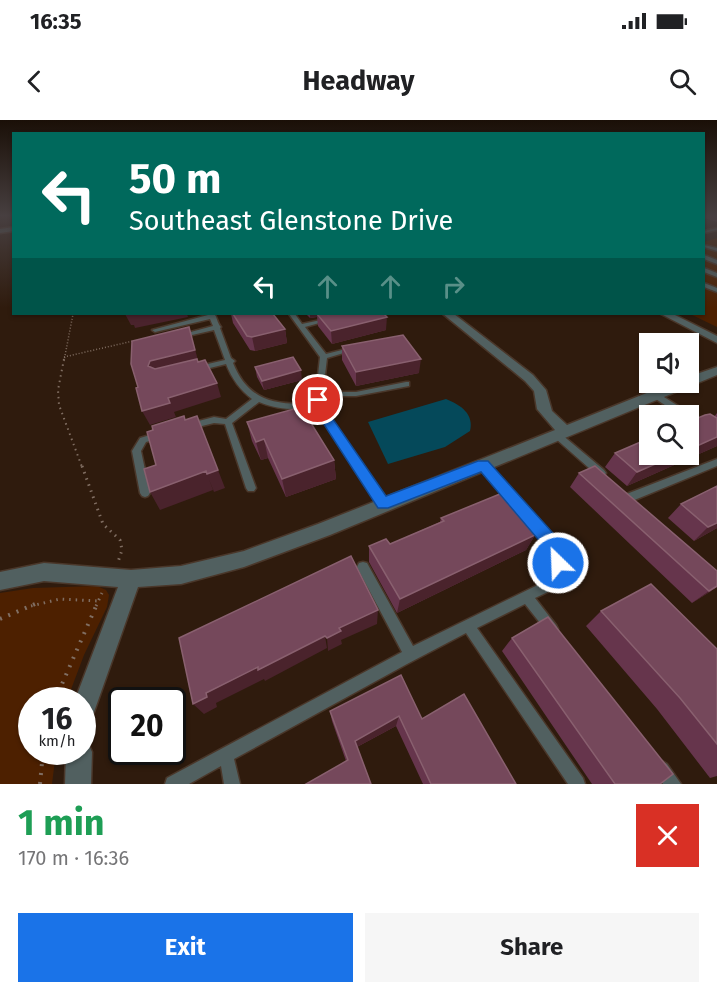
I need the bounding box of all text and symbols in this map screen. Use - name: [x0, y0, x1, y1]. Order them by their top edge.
- text: 16:35: [30, 8, 81, 35]
- icon: back: [18, 65, 51, 98]
- text: Headway: [303, 65, 414, 97]
- icon: search: [666, 65, 699, 98]
- text: 50 m: [129, 154, 222, 204]
- icon: left: [30, 156, 108, 234]
- text: Southeast Glenstone Drive: [129, 205, 453, 237]
- icon: left: [248, 270, 281, 303]
- icon: ahead: [311, 270, 344, 303]
- icon: ahead: [374, 270, 407, 303]
- icon: right: [437, 270, 470, 303]
- map controls: [639, 333, 699, 465]
- button: sound: [639, 333, 699, 393]
- pin: [292, 374, 343, 425]
- icon: arrive: [301, 383, 334, 416]
- button: search: [639, 405, 699, 465]
- position arrow: [526, 531, 590, 595]
- speed limit sign: 20: [108, 687, 186, 765]
- text: 16: [42, 701, 72, 737]
- text: km/h: [38, 732, 76, 750]
- text: 1 min: [18, 801, 105, 845]
- button: close: [636, 804, 699, 867]
- text: 170 m · 16:36: [18, 846, 129, 870]
- button: Exit: [18, 913, 353, 982]
- button: Share: [365, 913, 699, 982]

